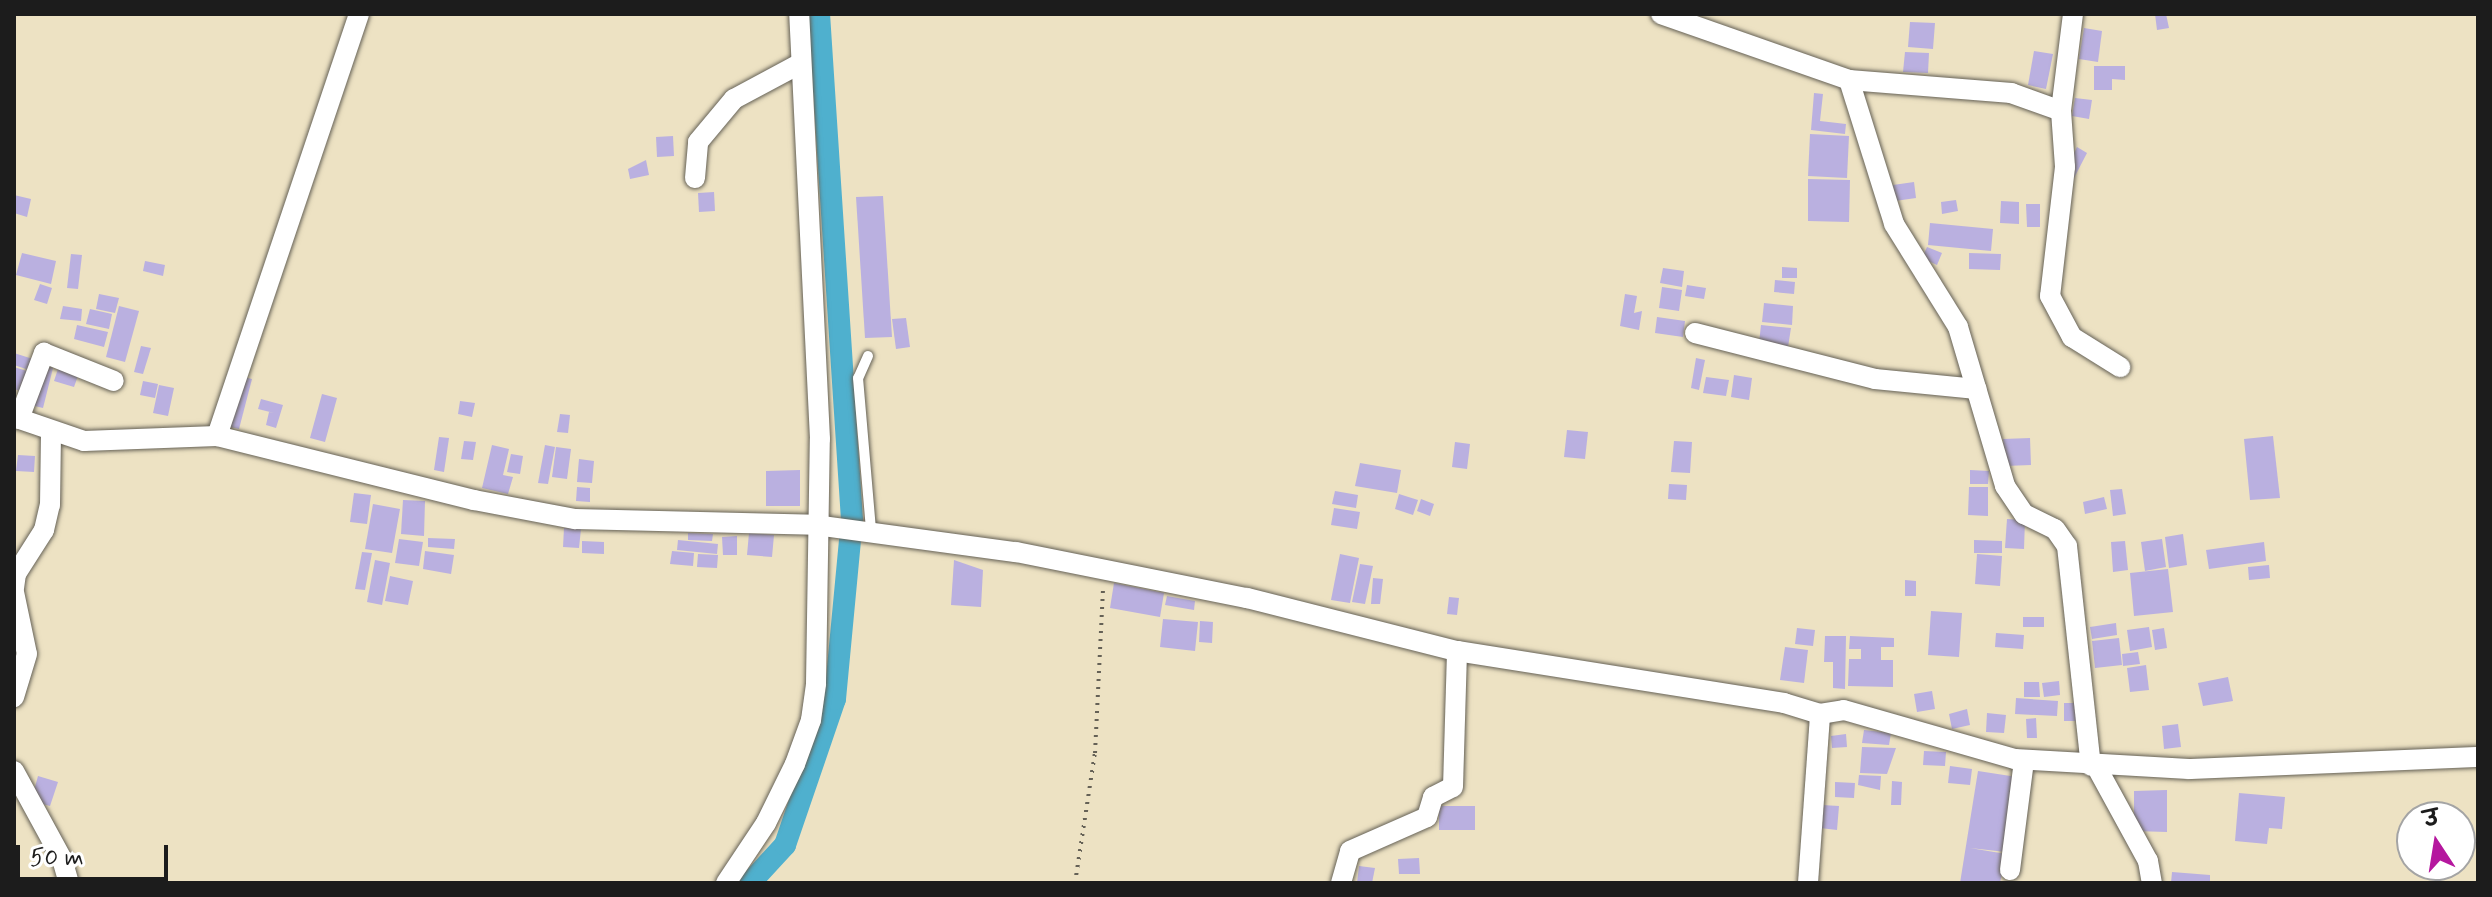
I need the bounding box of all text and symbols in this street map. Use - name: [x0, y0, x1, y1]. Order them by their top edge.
- north arrow: [2396, 801, 2476, 881]
- text: उ: [2421, 804, 2442, 835]
- scale bar: [20, 829, 172, 879]
- text: 50 m: [30, 843, 84, 874]

